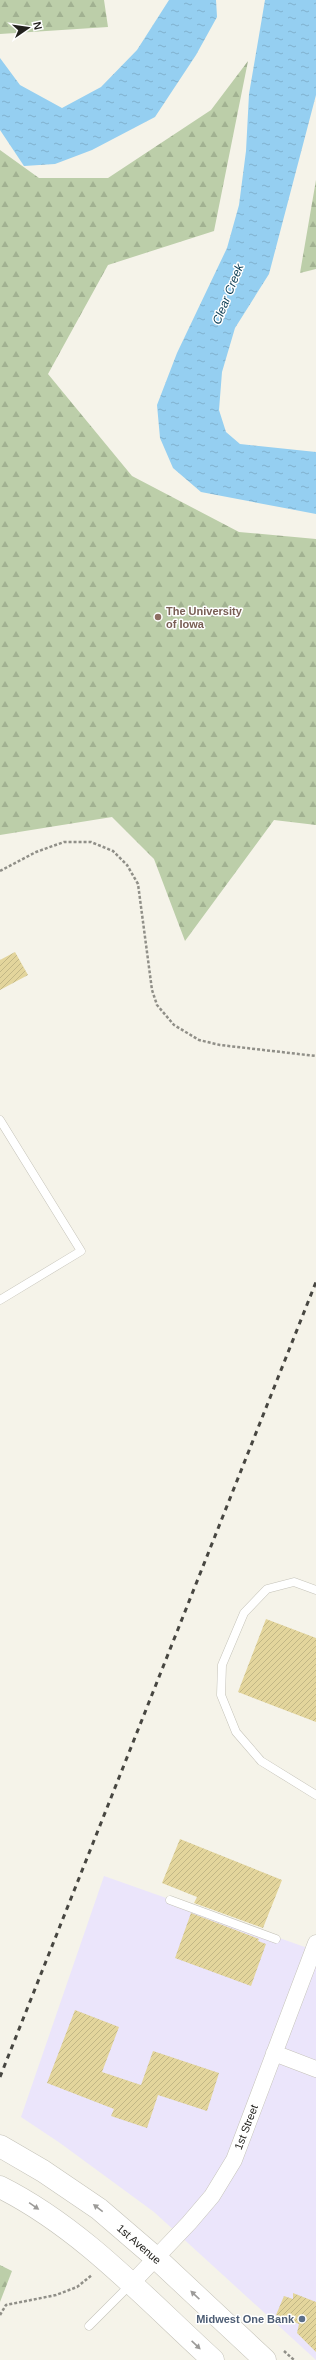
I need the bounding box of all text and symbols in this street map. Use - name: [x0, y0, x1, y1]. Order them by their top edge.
- north arrow: [8, 8, 48, 48]
- text: N: [31, 21, 44, 31]
- water label: Clear Creek: [210, 261, 247, 326]
- place label: The University of Iowa: [166, 605, 243, 630]
- marker: The University of Iowa: [153, 612, 163, 622]
- street label: 1st Street: [232, 2103, 260, 2151]
- one-way arrow: [29, 2202, 39, 2210]
- one-way arrow: [93, 2204, 104, 2213]
- street label: 1st Avenue: [115, 2222, 163, 2266]
- one-way arrow: [191, 2291, 200, 2300]
- place label: Midwest One Bank: [196, 2313, 295, 2325]
- marker: Midwest One Bank: [297, 2314, 307, 2324]
- one-way arrow: [191, 2340, 201, 2349]

